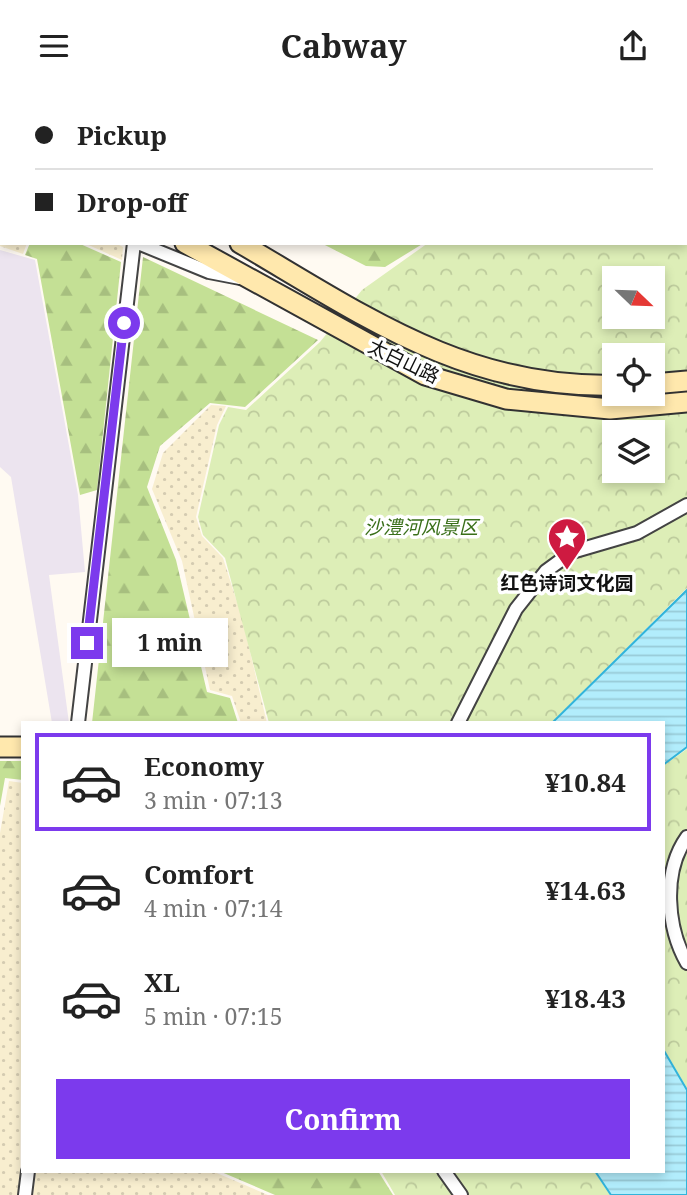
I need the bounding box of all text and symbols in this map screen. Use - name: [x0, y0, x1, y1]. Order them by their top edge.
- text: Cabway: [281, 24, 406, 67]
- icon: menu: [35, 27, 73, 65]
- icon: share: [614, 27, 652, 65]
- text: Pickup: [77, 117, 167, 153]
- text: Drop-off: [77, 184, 187, 220]
- north arrow: [602, 266, 665, 329]
- map controls: [602, 266, 665, 483]
- route start: [108, 307, 140, 339]
- street label: 太白山路: [364, 333, 444, 389]
- button: locate: [602, 343, 665, 406]
- button: layers: [602, 420, 665, 483]
- park label: 沙澧河风景区: [364, 514, 481, 540]
- place icon: 红色诗词文化园: [546, 516, 588, 571]
- place label: 红色诗词文化园: [500, 570, 634, 596]
- callout: 1 min: [112, 619, 227, 667]
- text: 1 min: [137, 626, 203, 658]
- route end: [71, 627, 103, 659]
- text: Economy: [144, 748, 264, 784]
- icon: car: [60, 751, 123, 814]
- text: ¥10.84: [545, 764, 626, 800]
- text: 3 min · 07:13: [144, 784, 282, 816]
- text: Comfort: [144, 856, 254, 892]
- icon: car: [60, 859, 123, 922]
- text: ¥14.63: [545, 872, 626, 908]
- text: 4 min · 07:14: [144, 892, 282, 924]
- text: XL: [144, 964, 180, 1000]
- icon: car: [60, 967, 123, 1030]
- text: ¥18.43: [545, 980, 626, 1016]
- text: 5 min · 07:15: [144, 1000, 282, 1032]
- button: Confirm: [56, 1079, 630, 1159]

